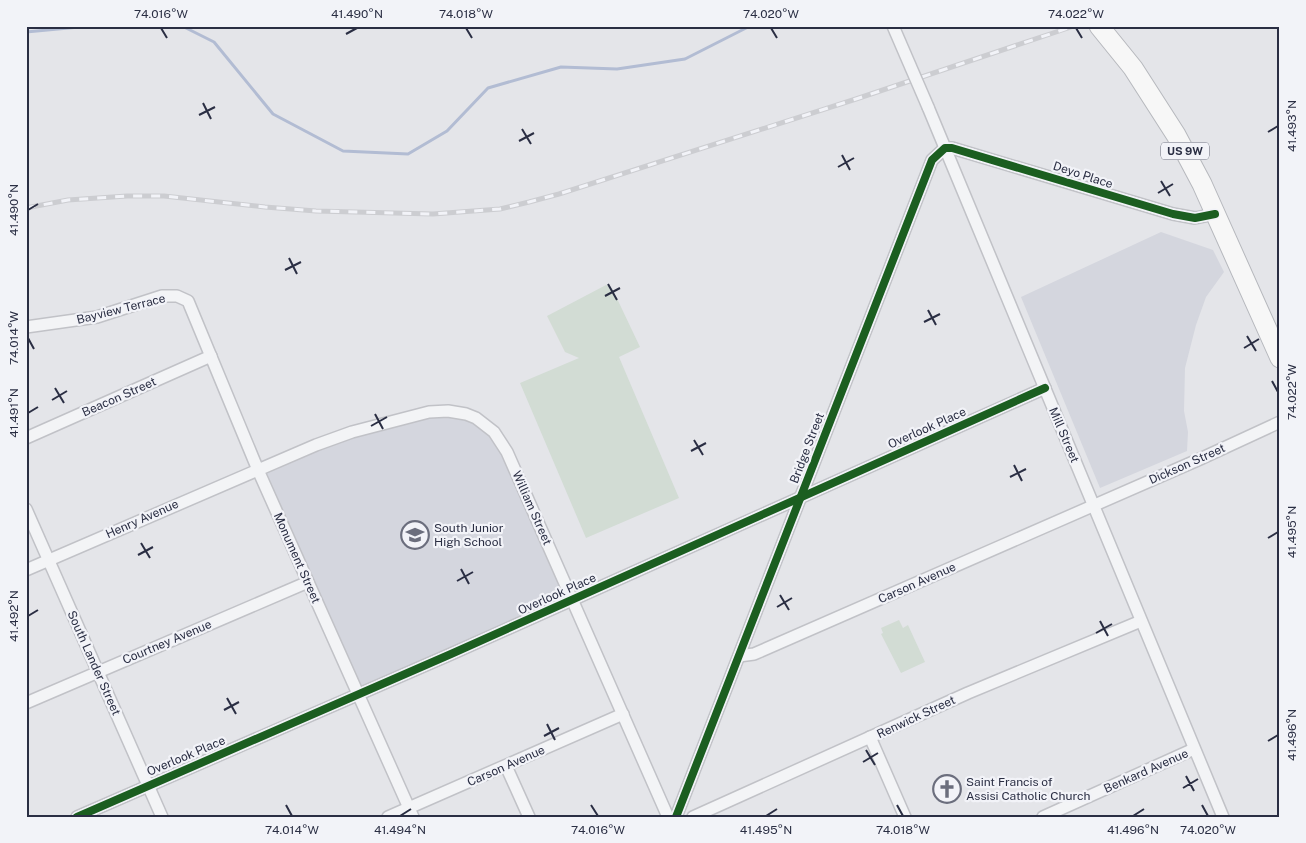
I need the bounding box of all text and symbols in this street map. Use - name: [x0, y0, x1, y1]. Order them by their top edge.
- text: 74.016°W: [134, 7, 188, 21]
- text: 41.490°N: [331, 7, 383, 21]
- text: 74.018°W: [439, 7, 494, 21]
- text: 74.020°W: [743, 7, 800, 21]
- text: 74.022°W: [1048, 7, 1104, 21]
- text: 41.493°N: [1285, 100, 1299, 152]
- road number: US 9W: [1161, 142, 1209, 160]
- street label: Deyo Place: [1051, 159, 1115, 191]
- text: 41.490°N: [7, 184, 21, 236]
- street label: Bayview Terrace: [75, 291, 167, 327]
- text: 74.014°W: [7, 310, 21, 365]
- text: 74.022°W: [1285, 364, 1299, 420]
- street label: Beacon Street: [80, 374, 159, 420]
- text: 41.491°N: [7, 388, 21, 438]
- street label: Overlook Place: [886, 404, 968, 451]
- street label: Mill Street: [1046, 405, 1082, 465]
- street label: Bridge Street: [787, 410, 827, 485]
- street label: Dickson Street: [1147, 441, 1228, 487]
- street label: William Street: [509, 469, 555, 547]
- street label: Henry Avenue: [103, 497, 181, 541]
- text: 41.495°N: [1285, 506, 1299, 558]
- street label: Monument Street: [271, 510, 323, 606]
- school or university icon: South Junior High School: [400, 520, 430, 550]
- place label: South Junior High School: [434, 521, 504, 549]
- street label: Carson Avenue: [876, 560, 958, 606]
- street label: Overlook Place: [516, 570, 598, 617]
- text: 41.492°N: [7, 590, 21, 642]
- street label: South Lander Street: [65, 608, 124, 718]
- street label: Courtney Avenue: [120, 617, 214, 667]
- street label: Renwick Street: [875, 693, 958, 741]
- text: 41.496°N: [1285, 709, 1299, 761]
- street label: Overlook Place: [145, 733, 228, 779]
- street label: Carson Avenue: [465, 743, 547, 789]
- street label: Benkard Avenue: [1102, 746, 1191, 796]
- church icon: Saint Francis of Assisi Catholic Church: [932, 774, 962, 804]
- place label: Saint Francis of Assisi Catholic Church: [966, 775, 1090, 803]
- text: 74.014°W: [265, 823, 320, 837]
- text: 41.494°N: [374, 823, 426, 837]
- text: 74.016°W: [571, 823, 625, 837]
- text: 41.495°N: [740, 823, 792, 837]
- text: 74.018°W: [876, 823, 931, 837]
- text: 41.496°N: [1107, 823, 1159, 837]
- text: 74.020°W: [1180, 823, 1237, 837]

